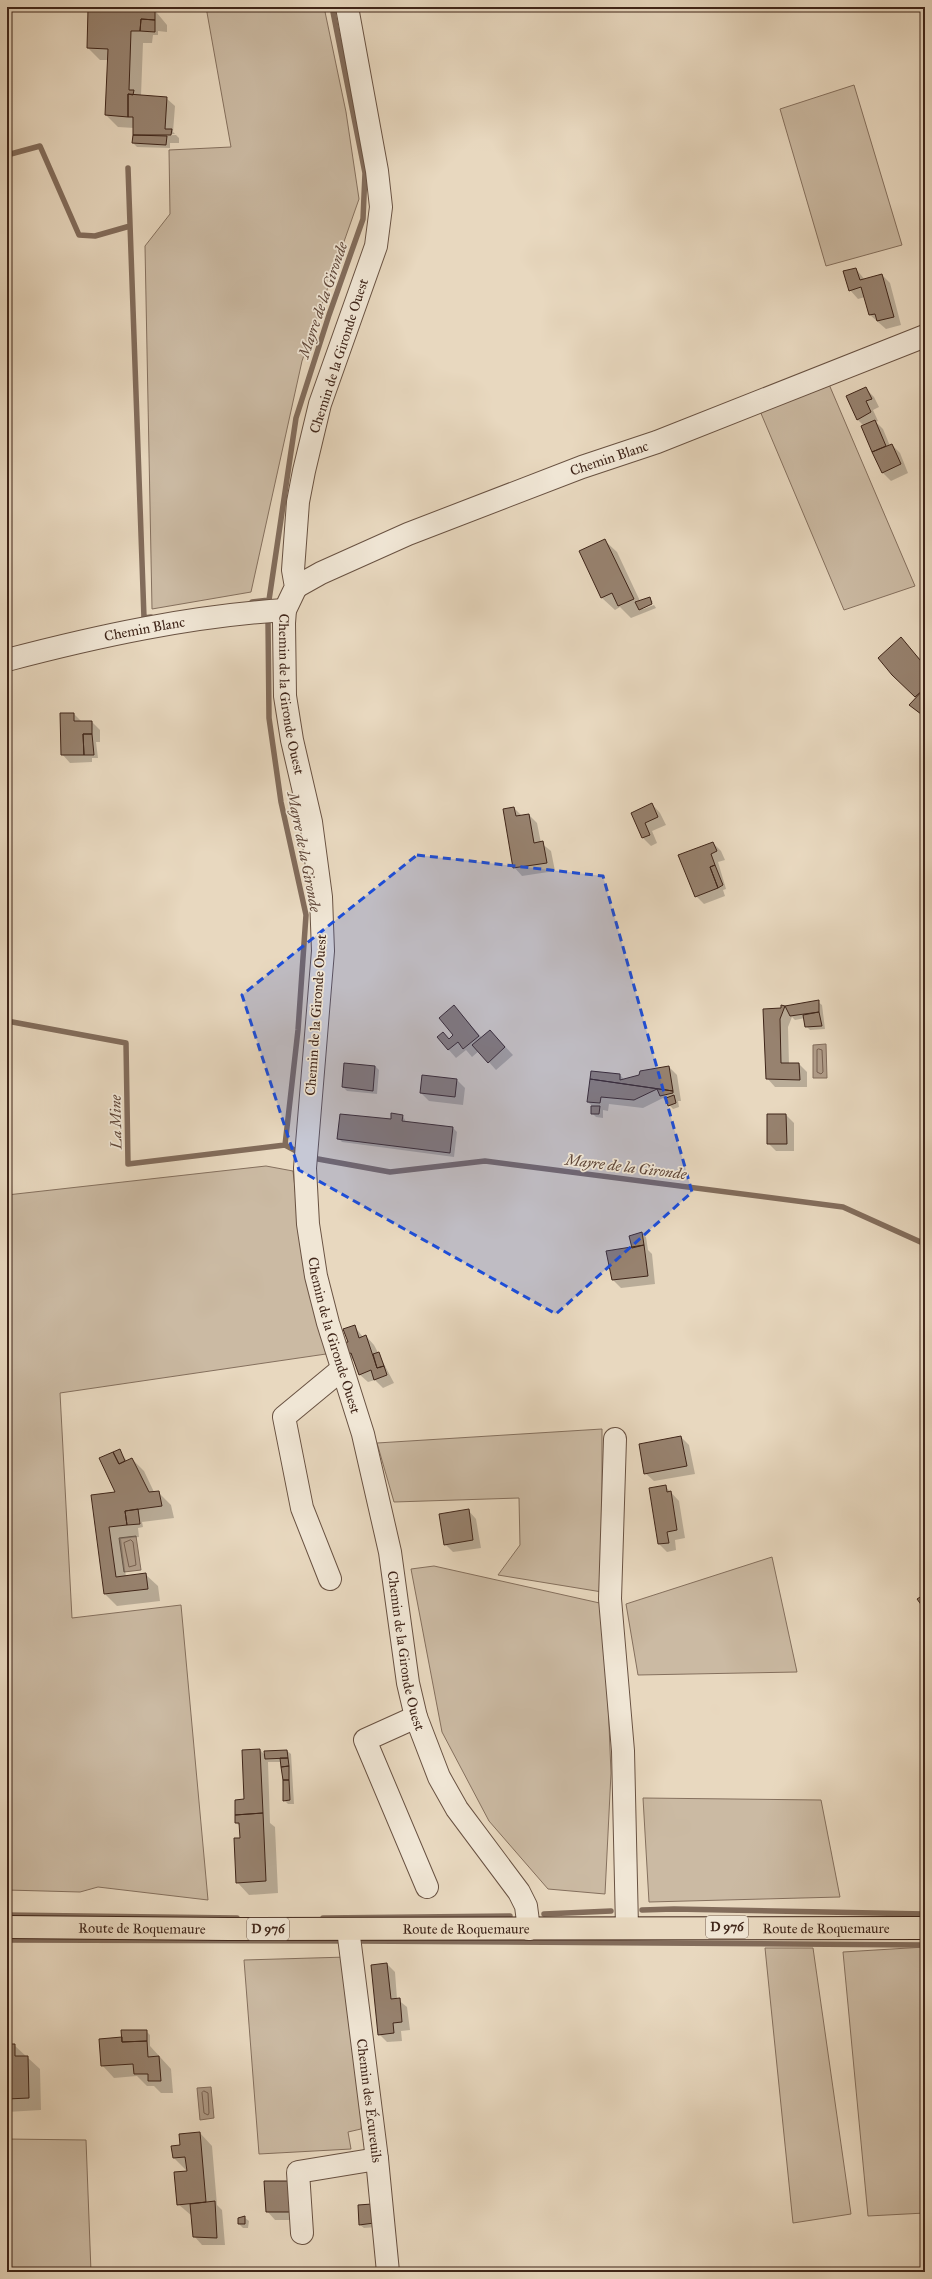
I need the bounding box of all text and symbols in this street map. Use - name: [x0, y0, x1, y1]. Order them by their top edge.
- water label: Mayre de la Gironde: [294, 239, 351, 362]
- street label: Chemin de la Gironde Ouest: [306, 276, 372, 436]
- street label: Chemin Blanc: [567, 437, 651, 479]
- street label: Chemin Blanc: [103, 613, 186, 645]
- street label: Chemin de la Gironde Ouest: [276, 613, 308, 776]
- water label: Mayre de la Gironde: [283, 789, 325, 914]
- street label: Chemin de la Gironde Ouest: [302, 934, 330, 1096]
- water label: La Mine: [107, 1094, 125, 1150]
- water label: Mayre de la Gironde: [563, 1150, 688, 1183]
- street label: Chemin de la Gironde Ouest: [305, 1256, 364, 1415]
- street label: Chemin de la Gironde Ouest: [384, 1570, 429, 1733]
- road number: D 976: [706, 1916, 748, 1938]
- road number: D 976: [247, 1918, 289, 1940]
- street label: Route de Roquemaure: [78, 1919, 206, 1938]
- street label: Route de Roquemaure: [402, 1920, 530, 1938]
- street label: Route de Roquemaure: [762, 1920, 890, 1938]
- street label: Chemin des Écureuils: [353, 2038, 386, 2163]

